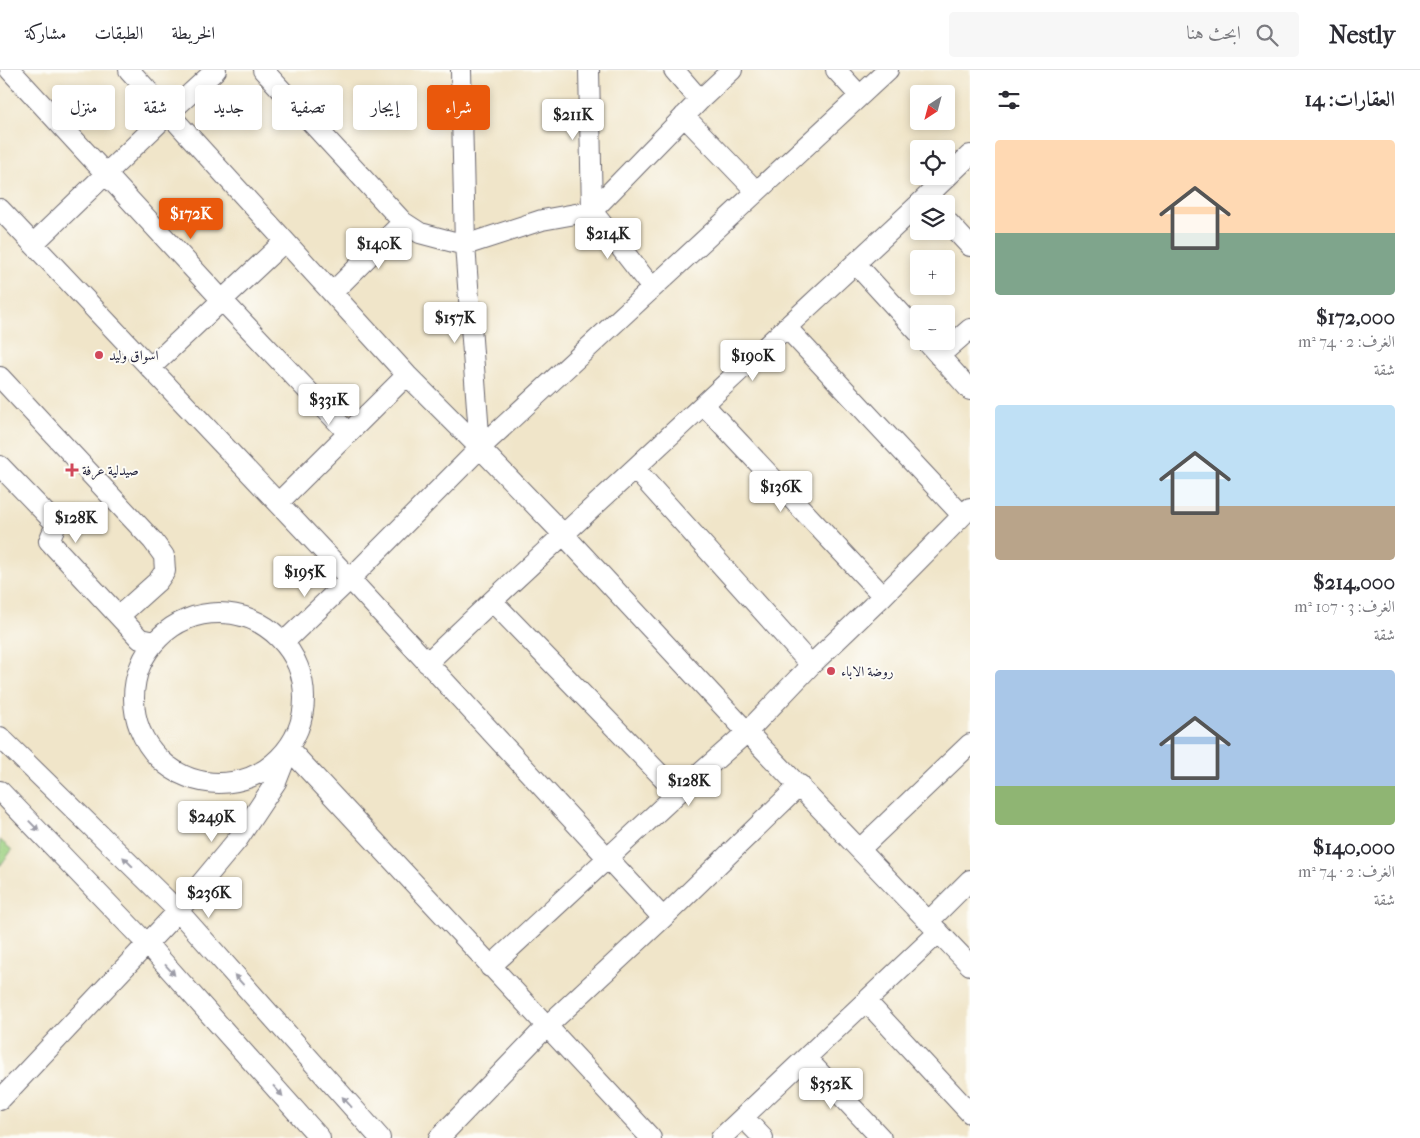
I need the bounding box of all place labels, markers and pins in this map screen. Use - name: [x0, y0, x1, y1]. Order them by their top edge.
- pin: $211K: [538, 98, 608, 141]
- pin: $172K: [156, 198, 226, 240]
- pin: $214K: [573, 218, 643, 260]
- pin: $140K: [344, 228, 414, 270]
- pin: $157K: [420, 302, 490, 344]
- pin: $190K: [718, 340, 788, 382]
- place label: اسواق وليد: [109, 347, 159, 364]
- marker: اسواق وليد: [93, 349, 105, 361]
- pin: $331K: [294, 384, 364, 426]
- place label: صيدلية عرفة: [82, 462, 139, 480]
- marker: صيدلية عرفة: [66, 464, 78, 476]
- pin: $136K: [746, 470, 816, 513]
- pin: $128K: [41, 502, 111, 544]
- pin: $195K: [270, 556, 340, 598]
- place label: روضة الاباء: [841, 663, 894, 680]
- marker: روضة الاباء: [825, 665, 837, 677]
- pin: $128K: [654, 764, 724, 807]
- pin: $249K: [177, 800, 247, 843]
- pin: $236K: [174, 876, 244, 919]
- pin: $352K: [796, 1068, 866, 1110]

